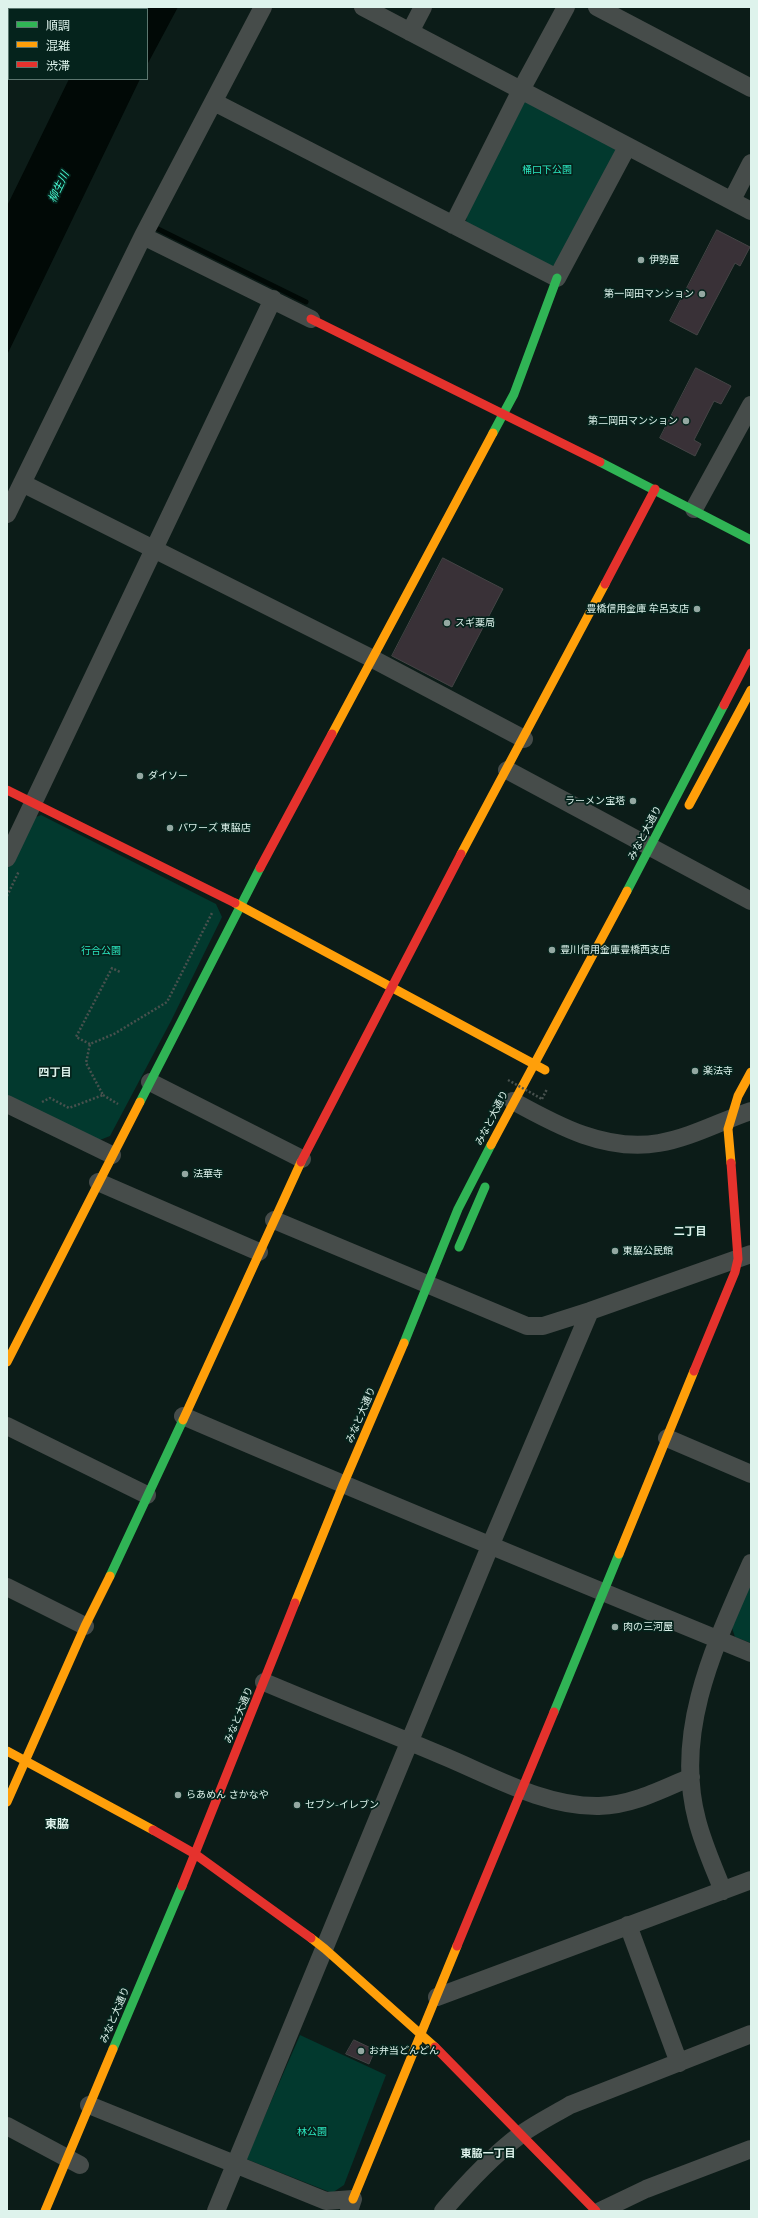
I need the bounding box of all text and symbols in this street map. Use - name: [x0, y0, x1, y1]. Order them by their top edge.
- legend: [8, 8, 148, 80]
- text: 順調: [46, 18, 70, 33]
- text: 混雑: [46, 38, 70, 53]
- text: 渋滞: [46, 58, 70, 73]
- park label: 桶口下公園: [522, 164, 572, 176]
- water label: 柳生川: [46, 169, 72, 205]
- place label: 伊勢屋: [649, 254, 679, 266]
- marker: 伊勢屋: [636, 255, 646, 265]
- place label: 第一岡田マンション: [604, 288, 694, 300]
- marker: 第一岡田マンション: [697, 289, 707, 299]
- place label: 第二岡田マンション: [588, 415, 678, 427]
- marker: 第二岡田マンション: [681, 416, 691, 426]
- place label: 豊橋信用金庫 牟呂支店: [586, 603, 689, 615]
- marker: 豊橋信用金庫 牟呂支店: [692, 604, 702, 614]
- place label: スギ薬局: [455, 617, 495, 629]
- marker: スギ薬局: [442, 618, 452, 628]
- place label: ダイソー: [148, 770, 188, 782]
- marker: ダイソー: [135, 771, 145, 781]
- place label: ラーメン宝塔: [565, 795, 625, 807]
- marker: ラーメン宝塔: [628, 796, 638, 806]
- street label: みなと大通り: [626, 804, 664, 862]
- place label: パワーズ 東脇店: [178, 822, 251, 834]
- marker: パワーズ 東脇店: [165, 823, 175, 833]
- place label: 豊川信用金庫豊橋西支店: [560, 944, 670, 956]
- park label: 行合公園: [81, 945, 121, 957]
- marker: 豊川信用金庫豊橋西支店: [547, 945, 557, 955]
- place label: 楽法寺: [703, 1065, 733, 1077]
- district label: 四丁目: [39, 1066, 71, 1080]
- marker: 楽法寺: [690, 1066, 700, 1076]
- street label: みなと大通り: [473, 1089, 511, 1147]
- place label: 法華寺: [193, 1168, 223, 1180]
- marker: 法華寺: [180, 1169, 190, 1179]
- district label: 二丁目: [674, 1225, 706, 1239]
- place label: 東脇公民館: [623, 1245, 673, 1257]
- marker: 東脇公民館: [610, 1246, 620, 1256]
- street label: みなと大通り: [344, 1385, 378, 1445]
- place label: 肉の三河屋: [623, 1621, 673, 1633]
- marker: 肉の三河屋: [610, 1622, 620, 1632]
- street label: みなと大通り: [222, 1685, 256, 1745]
- place label: らあめん さかなや: [186, 1789, 269, 1801]
- marker: らあめん さかなや: [173, 1790, 183, 1800]
- place label: セブン-イレブン: [305, 1799, 379, 1811]
- marker: セブン-イレブン: [292, 1800, 302, 1810]
- district label: 東脇: [45, 1817, 69, 1831]
- street label: みなと大通り: [98, 1985, 132, 2045]
- place label: お弁当どんどん: [369, 2045, 439, 2057]
- marker: お弁当どんどん: [356, 2046, 366, 2056]
- park label: 林公園: [297, 2126, 327, 2138]
- district label: 東脇一丁目: [461, 2147, 515, 2161]

